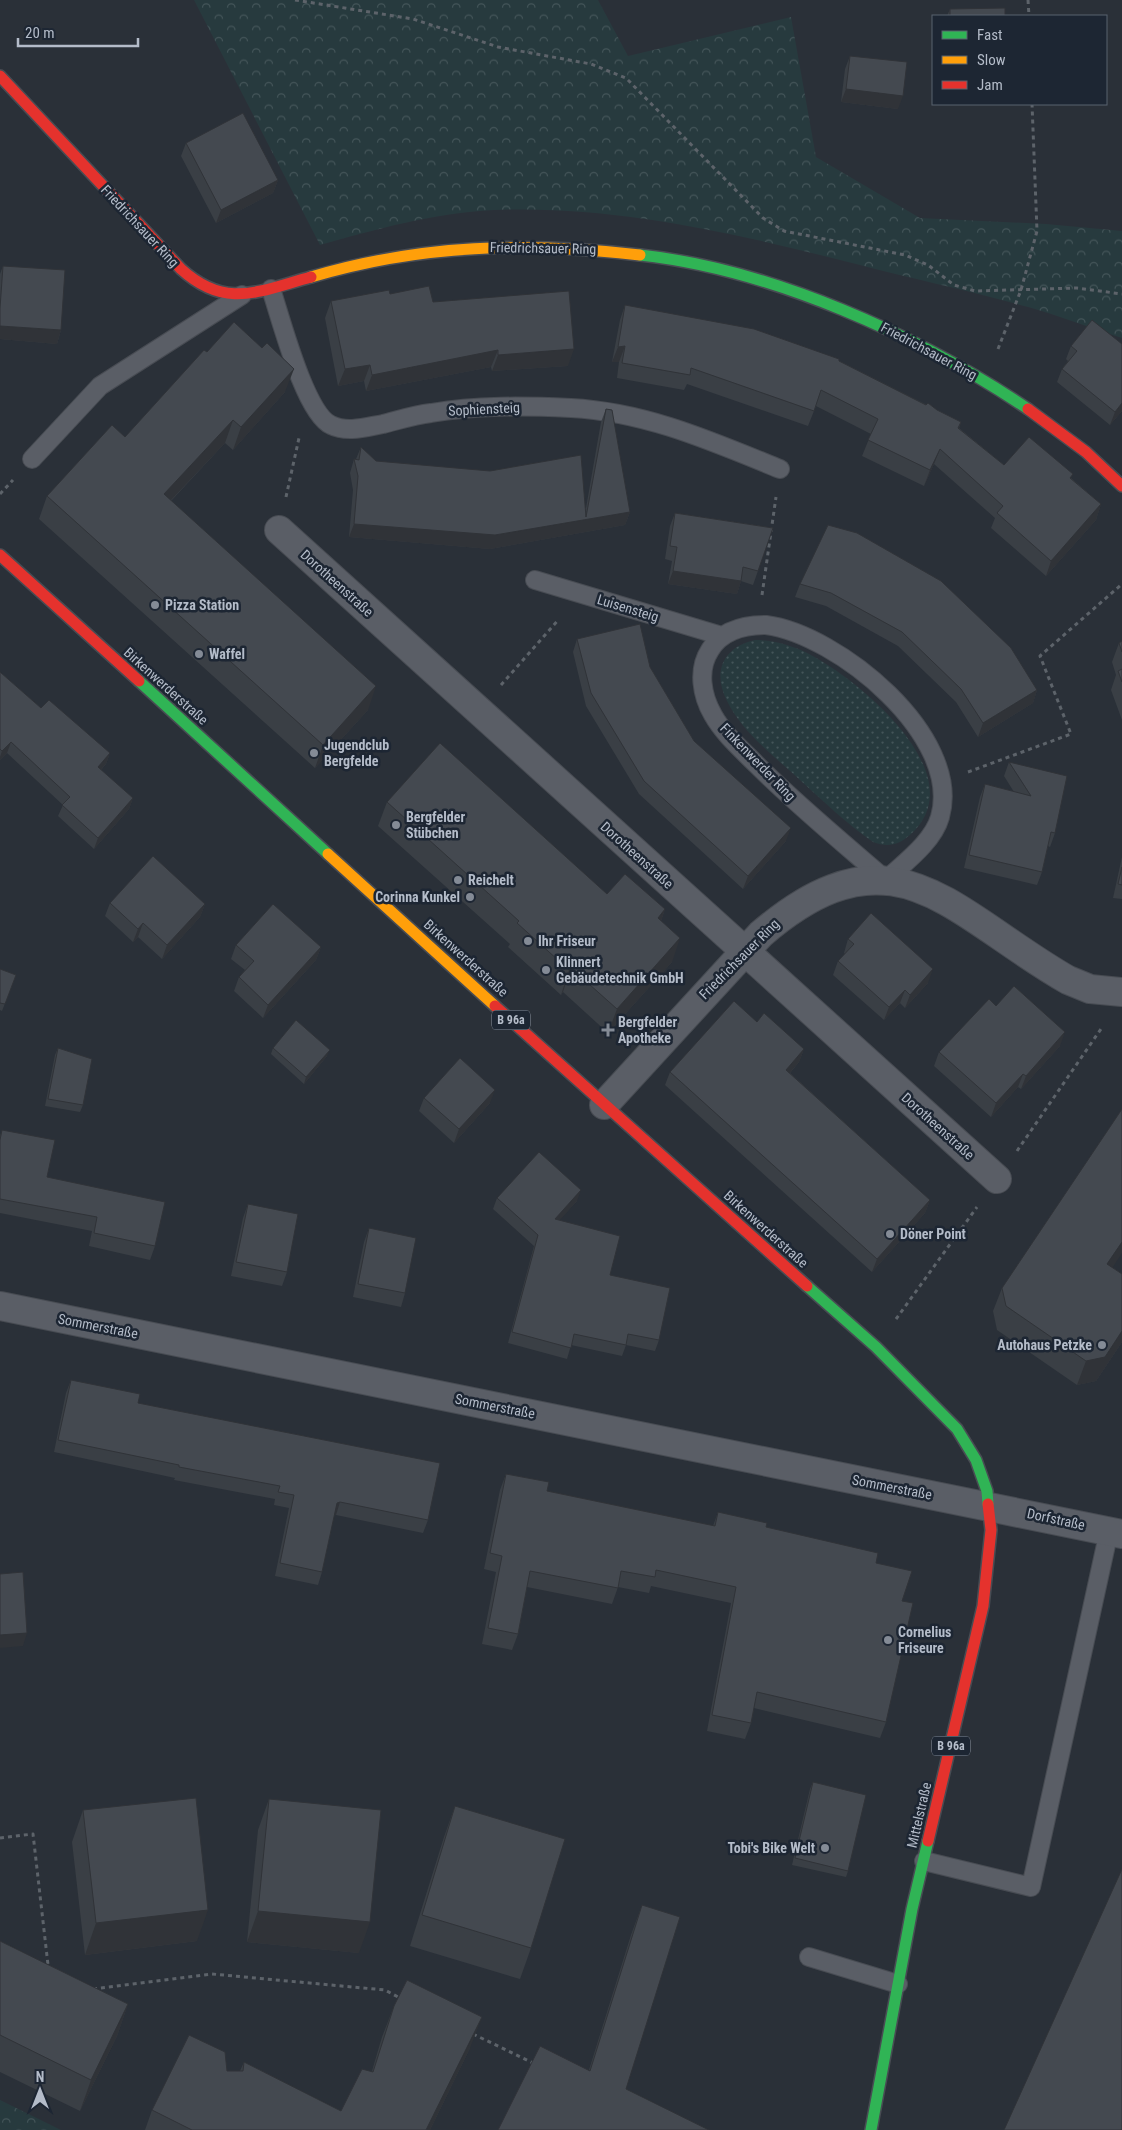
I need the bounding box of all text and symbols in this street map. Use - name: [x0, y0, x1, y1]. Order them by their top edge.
- scale bar: [18, 15, 138, 47]
- legend: [932, 15, 1107, 105]
- text: 20 m: [25, 24, 55, 42]
- text: Fast: [977, 26, 1002, 44]
- text: Slow: [977, 51, 1006, 69]
- text: Jam: [977, 76, 1003, 94]
- street label: Friedrichsauer Ring: [98, 182, 182, 270]
- street label: Friedrichsauer Ring: [490, 239, 596, 257]
- street label: Friedrichsauer Ring: [878, 319, 980, 383]
- street label: Sophiensteig: [448, 399, 520, 419]
- street label: Dorotheenstraße: [297, 546, 377, 620]
- street label: Luisensteig: [595, 591, 661, 625]
- place label: Pizza Station: [165, 597, 239, 613]
- marker: Pizza Station: [149, 599, 161, 611]
- street label: Birkenwerderstraße: [121, 644, 212, 728]
- place label: Waffel: [209, 646, 245, 662]
- marker: Waffel: [193, 648, 205, 660]
- street label: Finkenwerder Ring: [717, 720, 799, 804]
- place label: Jugendclub Bergfelde: [324, 737, 389, 769]
- marker: Jugendclub Bergfelde: [308, 747, 320, 759]
- place label: Bergfelder Stübchen: [406, 809, 465, 841]
- street label: Dorotheenstraße: [597, 818, 677, 892]
- marker: Bergfelder Stübchen: [390, 819, 402, 831]
- place label: Reichelt: [468, 872, 514, 888]
- marker: Reichelt: [452, 874, 464, 886]
- place label: Corinna Kunkel: [375, 889, 460, 905]
- marker: Corinna Kunkel: [464, 891, 476, 903]
- street label: Birkenwerderstraße: [421, 916, 512, 1000]
- street label: Friedrichsauer Ring: [696, 916, 782, 1002]
- place label: Ihr Friseur: [538, 933, 596, 949]
- marker: Ihr Friseur: [522, 935, 534, 947]
- place label: Klinnert Gebäudetechnik GmbH: [556, 954, 684, 986]
- marker: Klinnert Gebäudetechnik GmbH: [540, 964, 552, 976]
- road number: B 96a: [492, 1010, 530, 1030]
- place label: Bergfelder Apotheke: [618, 1014, 677, 1046]
- marker: Bergfelder Apotheke: [602, 1024, 614, 1036]
- street label: Dorotheenstraße: [898, 1089, 978, 1163]
- street label: Birkenwerderstraße: [721, 1187, 812, 1271]
- place label: Döner Point: [900, 1226, 966, 1242]
- marker: Döner Point: [884, 1228, 896, 1240]
- street label: Sommerstraße: [57, 1310, 140, 1342]
- place label: Autohaus Petzke: [997, 1337, 1092, 1353]
- marker: Autohaus Petzke: [1096, 1339, 1108, 1351]
- street label: Sommerstraße: [454, 1390, 537, 1422]
- street label: Sommerstraße: [851, 1471, 934, 1503]
- street label: Dorfstraße: [1026, 1505, 1087, 1533]
- place label: Cornelius Friseure: [898, 1624, 951, 1656]
- marker: Cornelius Friseure: [882, 1634, 894, 1646]
- road number: B 96a: [932, 1736, 970, 1755]
- street label: Mittelstraße: [904, 1780, 934, 1849]
- place label: Tobi's Bike Welt: [728, 1840, 815, 1856]
- marker: Tobi's Bike Welt: [819, 1842, 831, 1854]
- north arrow: [15, 2065, 65, 2115]
- text: N: [36, 2069, 44, 2085]

